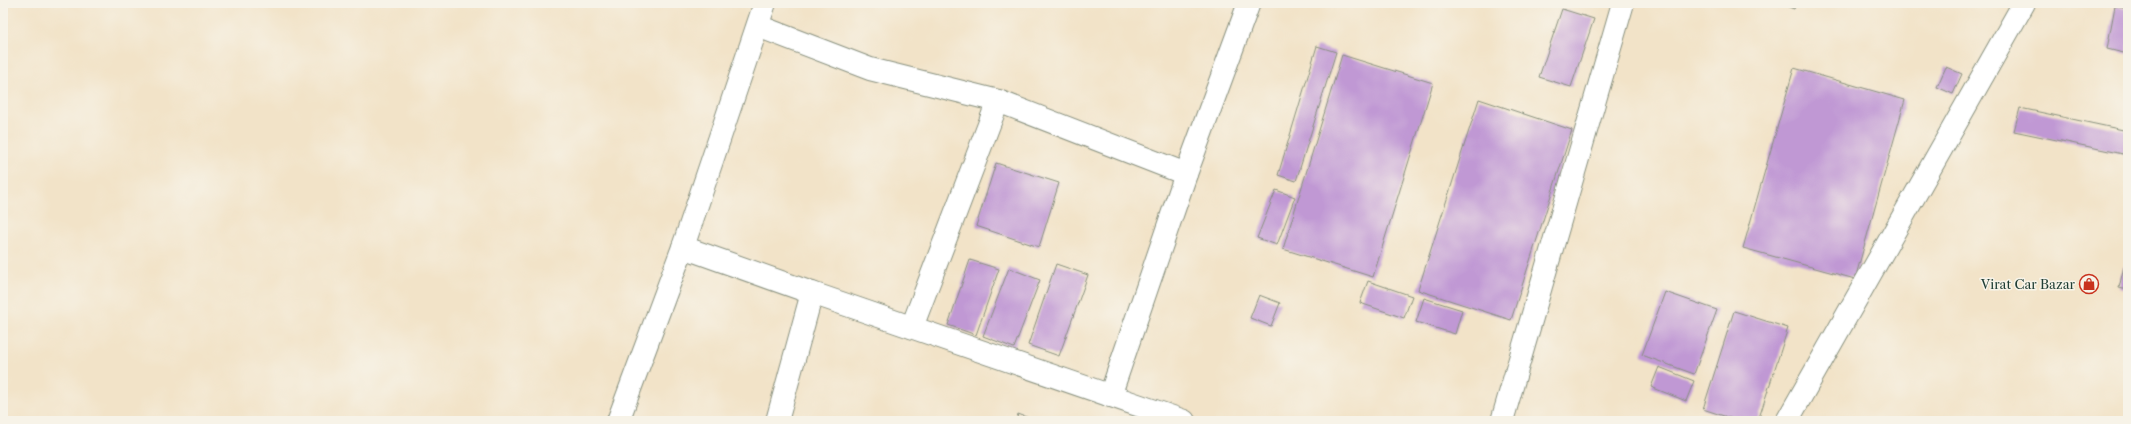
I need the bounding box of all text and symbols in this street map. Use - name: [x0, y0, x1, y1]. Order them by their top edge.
- shop icon: Virat Car Bazar: [2078, 273, 2100, 295]
- place label: Virat Car Bazar: [1980, 276, 2076, 292]

